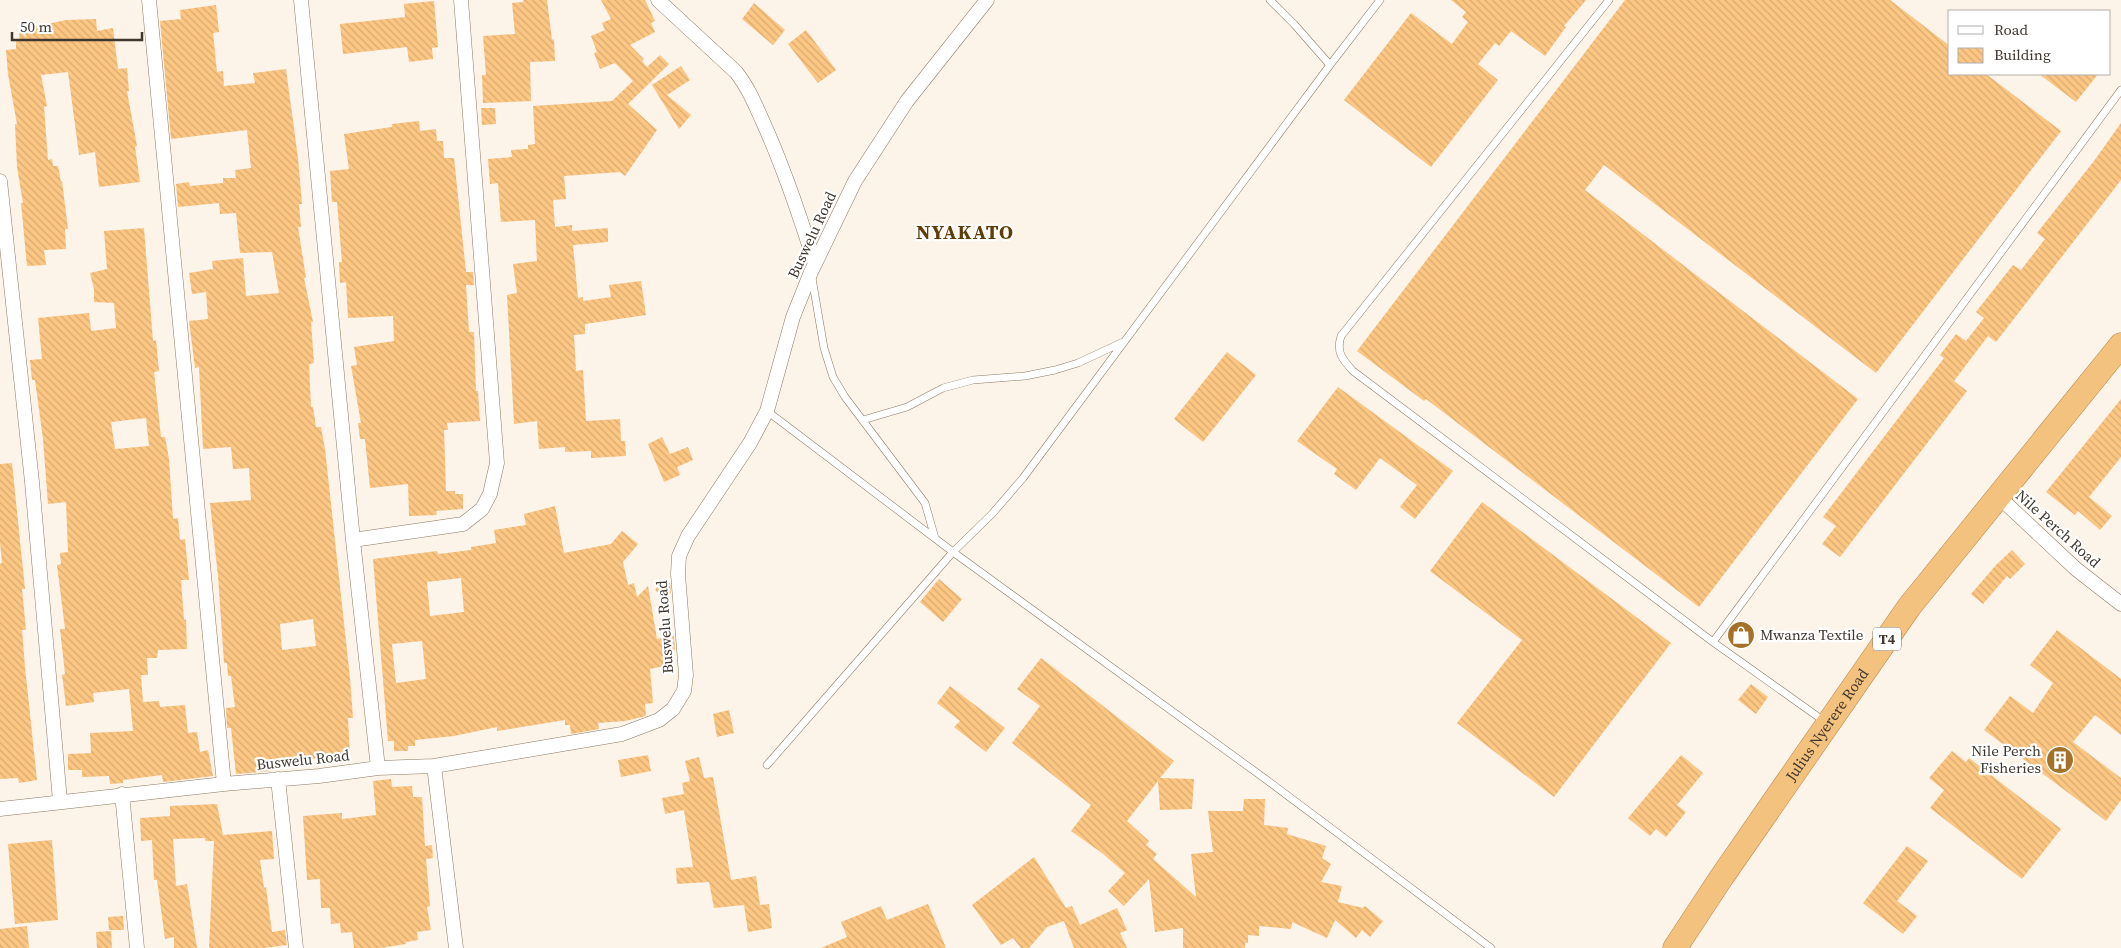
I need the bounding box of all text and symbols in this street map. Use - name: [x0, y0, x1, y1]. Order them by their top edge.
- scale bar: [12, 10, 142, 42]
- legend: [1948, 10, 2111, 75]
- text: 50 m: [20, 16, 52, 37]
- text: Road: [1994, 19, 2028, 40]
- text: Building: [1994, 44, 2051, 65]
- street label: Buswelu Road: [782, 187, 841, 282]
- district label: NYAKATO: [916, 218, 1014, 246]
- street label: Nile Perch Road: [2011, 485, 2106, 573]
- street label: Buswelu Road: [651, 579, 678, 674]
- shop icon: Mwanza Textile: [1726, 620, 1756, 650]
- place label: Mwanza Textile: [1760, 624, 1864, 645]
- road number: T4: [1873, 628, 1901, 650]
- street label: Julius Nyerere Road: [1780, 664, 1873, 786]
- place label: Nile Perch Fisheries: [1971, 740, 2041, 778]
- street label: Buswelu Road: [255, 744, 351, 775]
- building icon: Nile Perch Fisheries: [2045, 745, 2075, 775]

